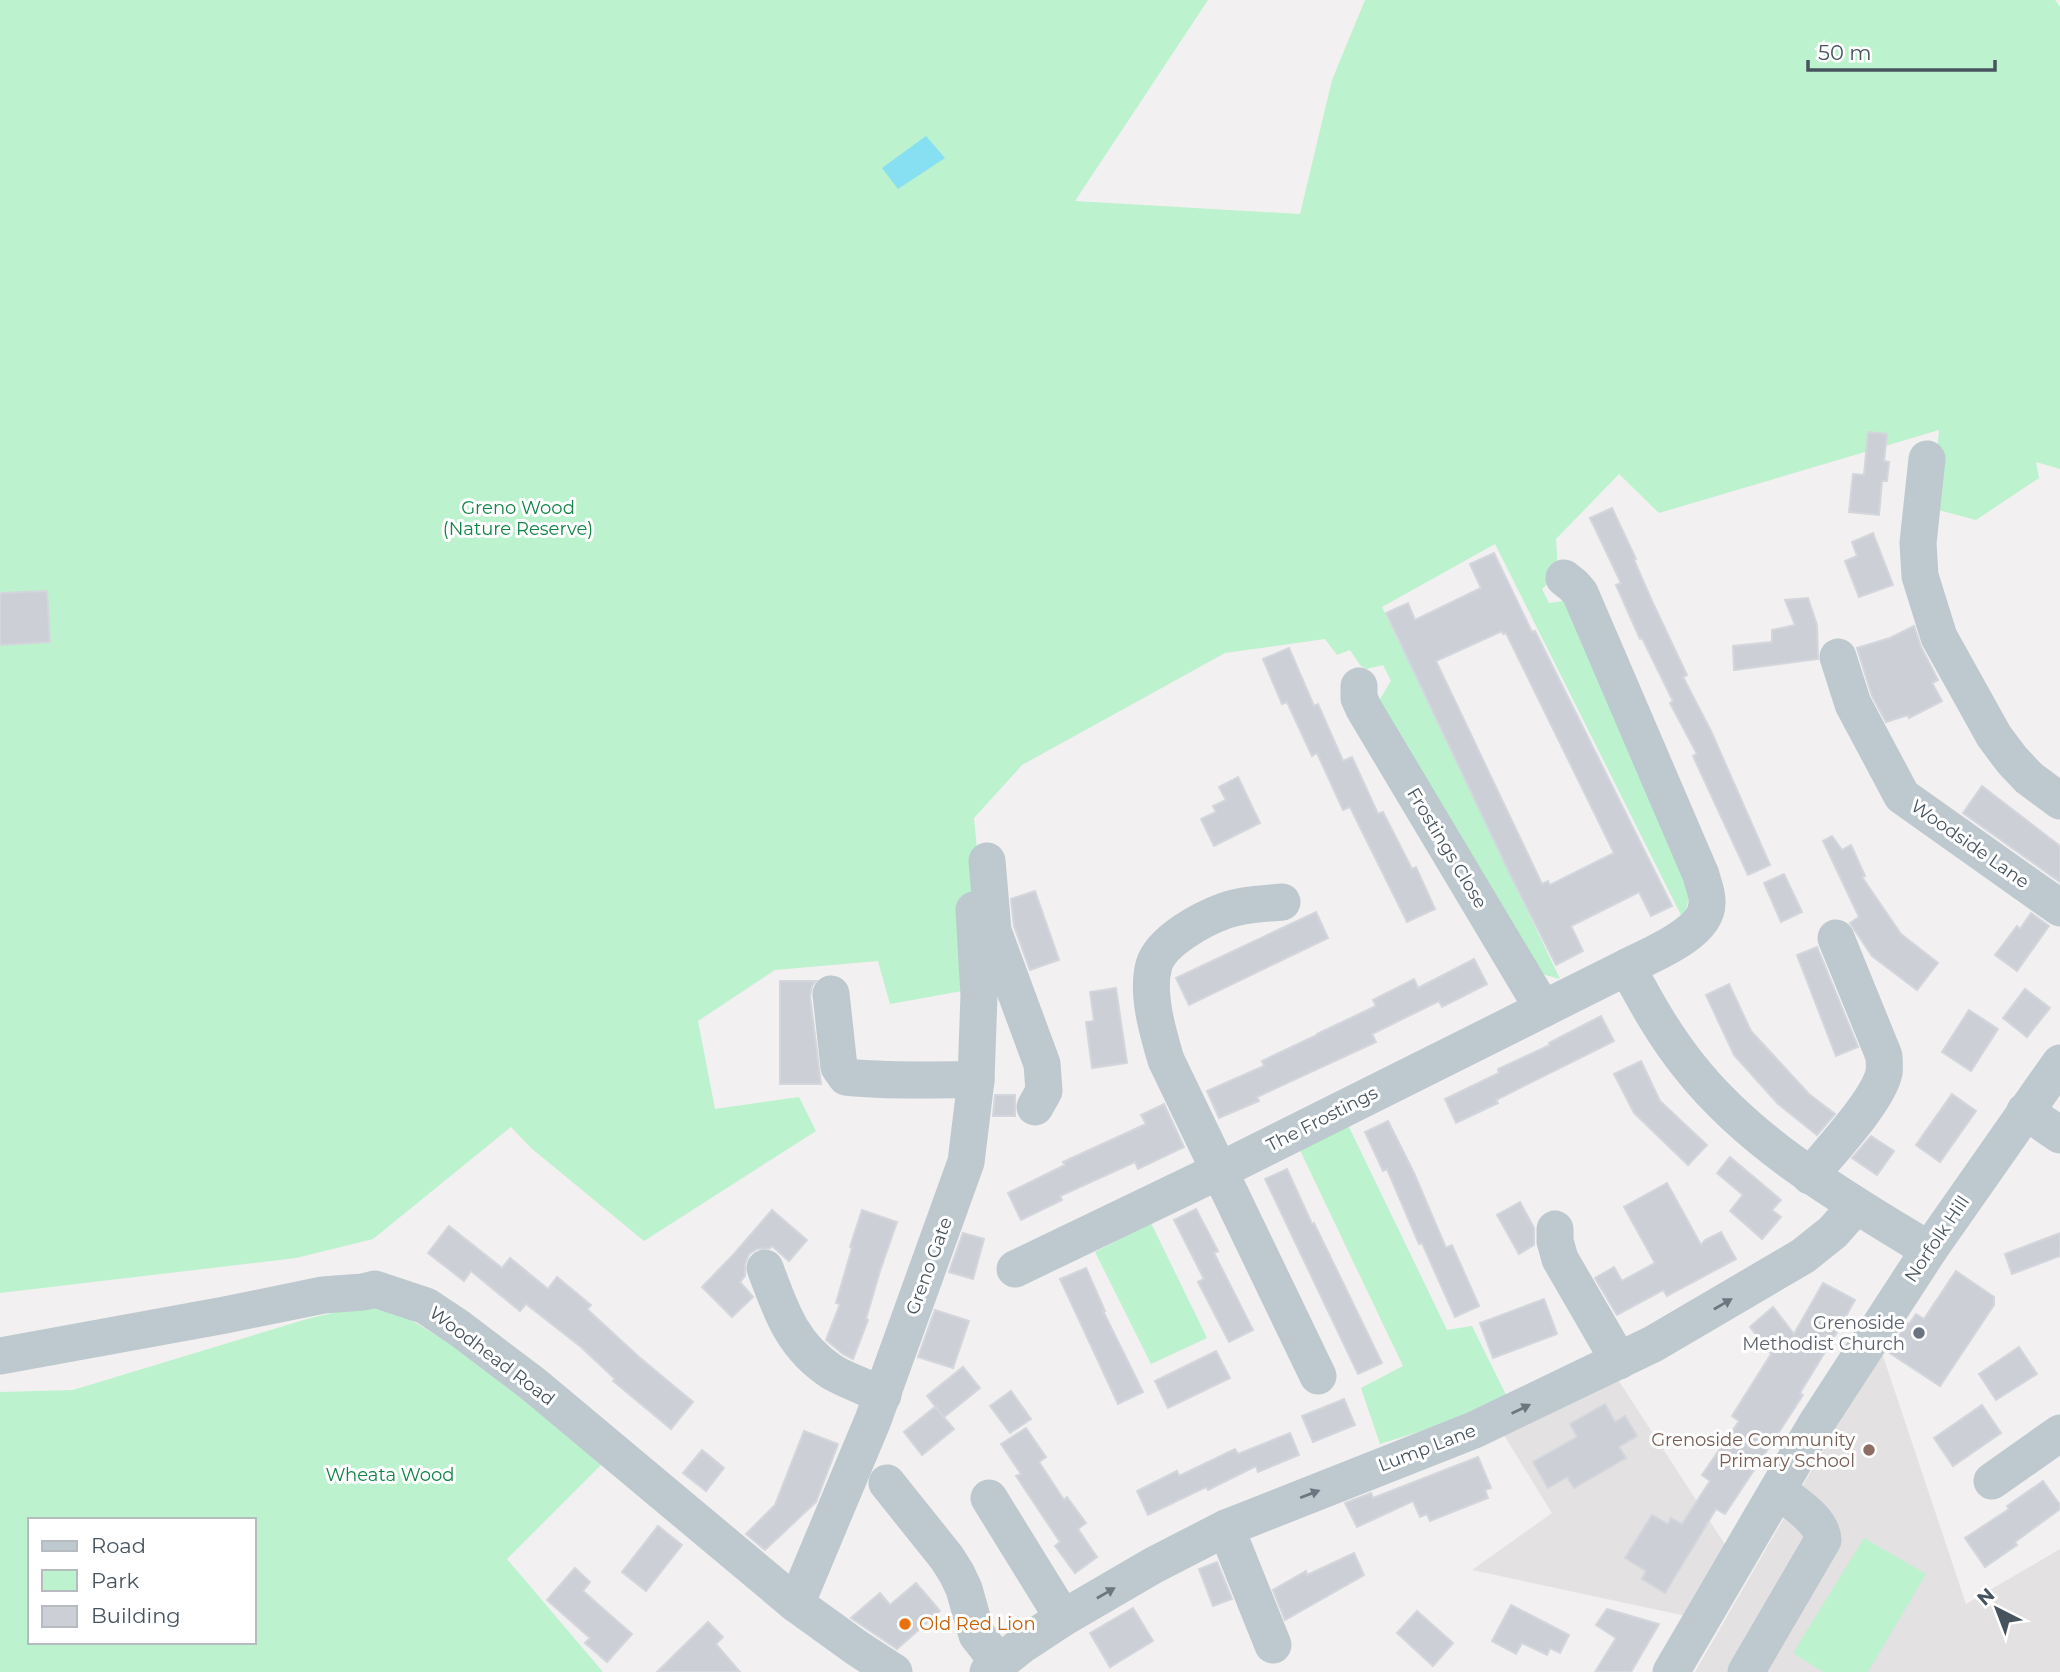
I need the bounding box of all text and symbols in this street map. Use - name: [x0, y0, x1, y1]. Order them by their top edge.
- scale bar: [1808, 28, 1995, 72]
- text: 50 m: [1818, 40, 1872, 65]
- park label: Greno Wood (Nature Reserve): [443, 497, 593, 540]
- street label: Frostings Close: [1402, 784, 1492, 912]
- street label: Woodside Lane: [1907, 795, 2034, 893]
- street label: The Frostings: [1263, 1081, 1381, 1156]
- street label: Norfolk Hill: [1900, 1191, 1974, 1287]
- street label: Greno Gate: [901, 1214, 957, 1318]
- one-way arrow: [1713, 1298, 1732, 1310]
- street label: Woodhead Road: [425, 1302, 559, 1410]
- place label: Grenoside Methodist Church: [1742, 1312, 1905, 1355]
- marker: Grenoside Methodist Church: [1911, 1325, 1927, 1341]
- one-way arrow: [1511, 1403, 1531, 1415]
- street label: Lump Lane: [1375, 1419, 1479, 1477]
- place label: Grenoside Community Primary School: [1651, 1429, 1855, 1472]
- marker: Grenoside Community Primary School: [1861, 1442, 1877, 1458]
- park label: Wheata Wood: [325, 1464, 455, 1486]
- one-way arrow: [1299, 1488, 1320, 1499]
- legend: [28, 1518, 256, 1644]
- text: Road: [91, 1533, 146, 1558]
- text: Park: [91, 1568, 139, 1593]
- north arrow: [1962, 1574, 2032, 1644]
- text: N: [1973, 1583, 1999, 1610]
- one-way arrow: [1096, 1587, 1115, 1599]
- text: Building: [91, 1603, 181, 1628]
- place label: Old Red Lion: [919, 1613, 1036, 1635]
- marker: Old Red Lion: [897, 1616, 913, 1632]

